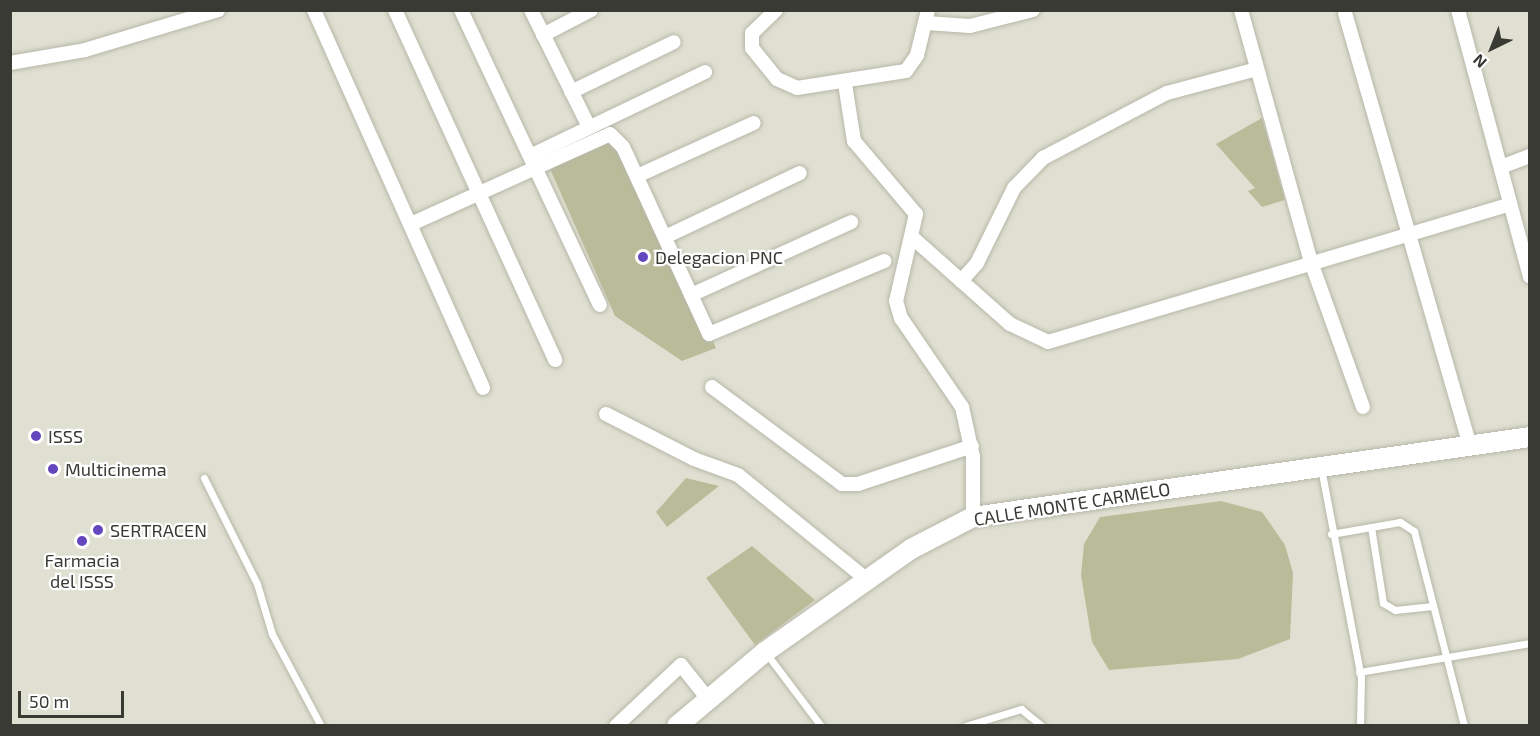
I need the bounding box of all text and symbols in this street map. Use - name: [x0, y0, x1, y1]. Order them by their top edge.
- north arrow: [1462, 18, 1522, 78]
- text: N: [1469, 51, 1490, 72]
- place label: Delegacion PNC: [655, 246, 783, 268]
- marker: Delegacion PNC: [636, 250, 650, 264]
- place label: ISSS: [48, 425, 83, 447]
- marker: ISSS: [29, 429, 43, 443]
- place label: Multicinema: [65, 458, 167, 480]
- marker: Multicinema: [46, 462, 60, 476]
- street label: CALLE MONTE CARMELO: [972, 478, 1172, 530]
- place label: SERTRACEN: [110, 519, 207, 541]
- marker: SERTRACEN: [91, 523, 105, 537]
- marker: Farmacia del ISSS: [75, 534, 89, 548]
- place label: Farmacia del ISSS: [44, 550, 120, 592]
- scale bar: [21, 679, 128, 717]
- text: 50 m: [29, 690, 69, 712]

